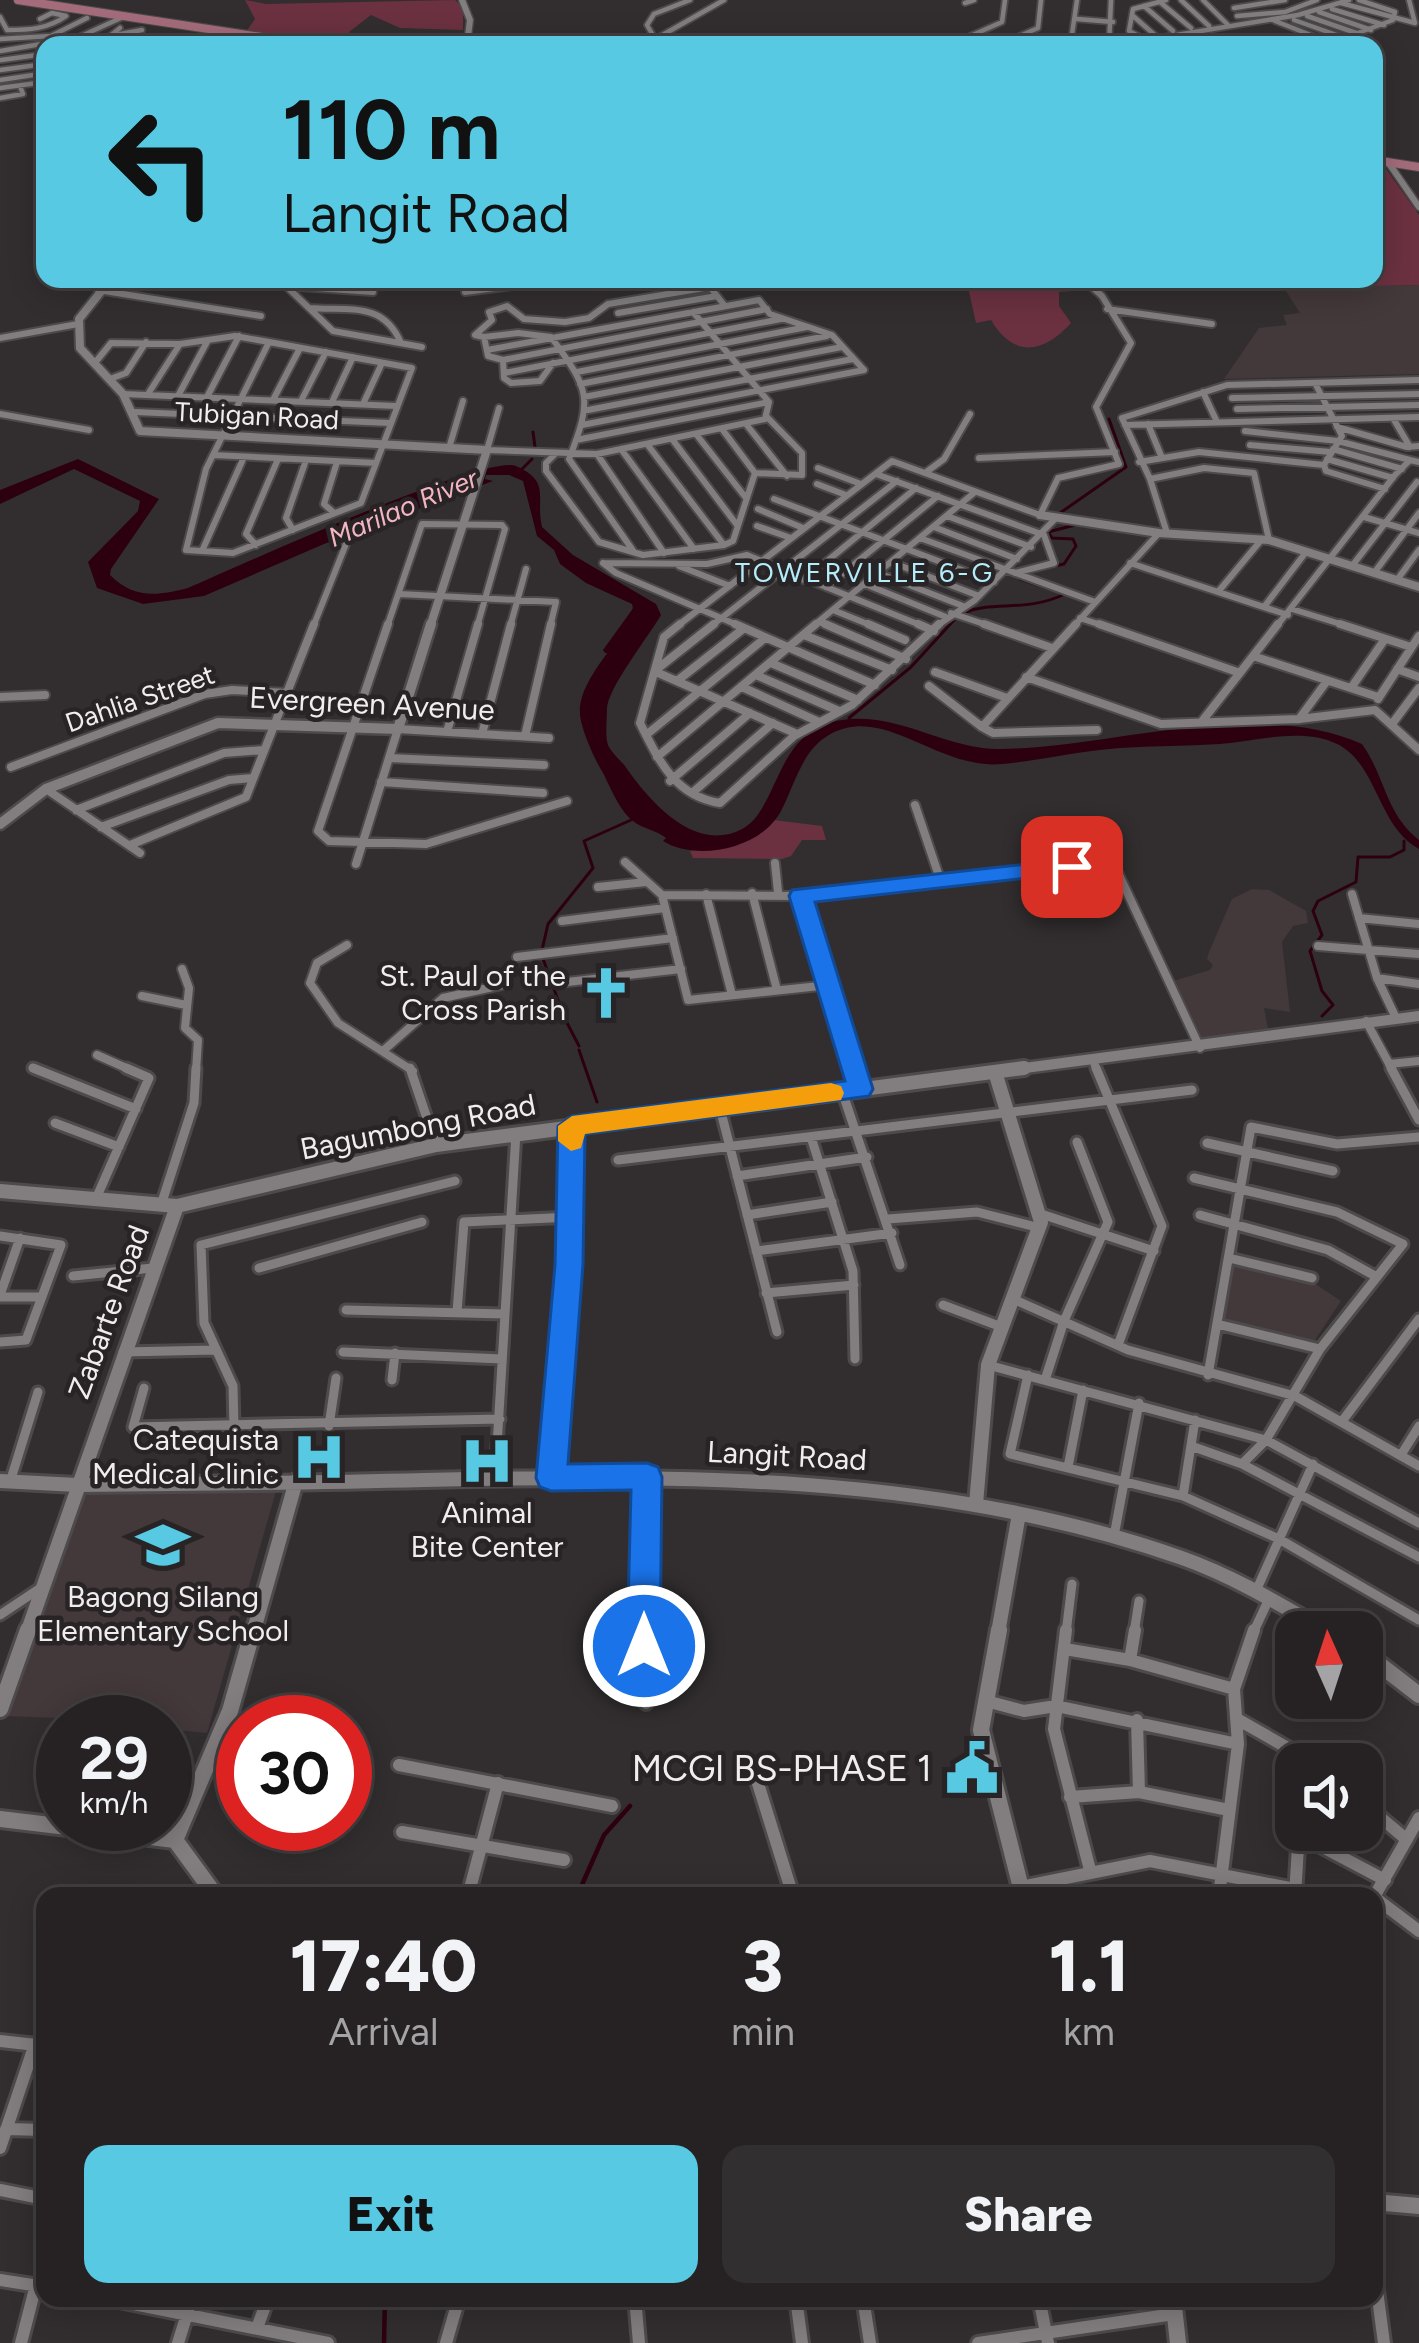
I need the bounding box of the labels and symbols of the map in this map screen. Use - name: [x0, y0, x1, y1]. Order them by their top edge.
- street label: Tubigan Road: [174, 395, 340, 436]
- water label: Marilao River: [323, 461, 483, 554]
- district label: TOWERVILLE 6-G: [735, 556, 995, 589]
- street label: Dahlia Street: [61, 658, 219, 739]
- street label: Evergreen Avenue: [248, 679, 496, 728]
- pin: [1021, 816, 1123, 918]
- place label: St. Paul of the Cross Parish: [379, 957, 566, 1028]
- church icon: St. Paul of the Cross Parish: [577, 964, 635, 1022]
- street label: Bagumbong Road: [297, 1086, 539, 1168]
- street label: Zabarte Road: [60, 1220, 157, 1404]
- place label: Catequista Medical Clinic: [92, 1421, 279, 1492]
- hospital icon: Catequista Medical Clinic: [290, 1428, 348, 1486]
- hospital icon: Animal Bite Center: [458, 1432, 516, 1490]
- street label: Langit Road: [706, 1433, 868, 1478]
- place label: Animal Bite Center: [411, 1494, 563, 1565]
- school or university icon: Bagong Silang Elementary School: [134, 1516, 192, 1574]
- place label: Bagong Silang Elementary School: [37, 1578, 289, 1649]
- position arrow: [581, 1583, 707, 1709]
- north arrow: [1275, 1611, 1383, 1719]
- speed limit sign: 30: [216, 1695, 372, 1851]
- public building icon: MCGI BS-PHASE 1: [943, 1739, 1001, 1797]
- place label: MCGI BS-PHASE 1: [632, 1747, 932, 1790]

